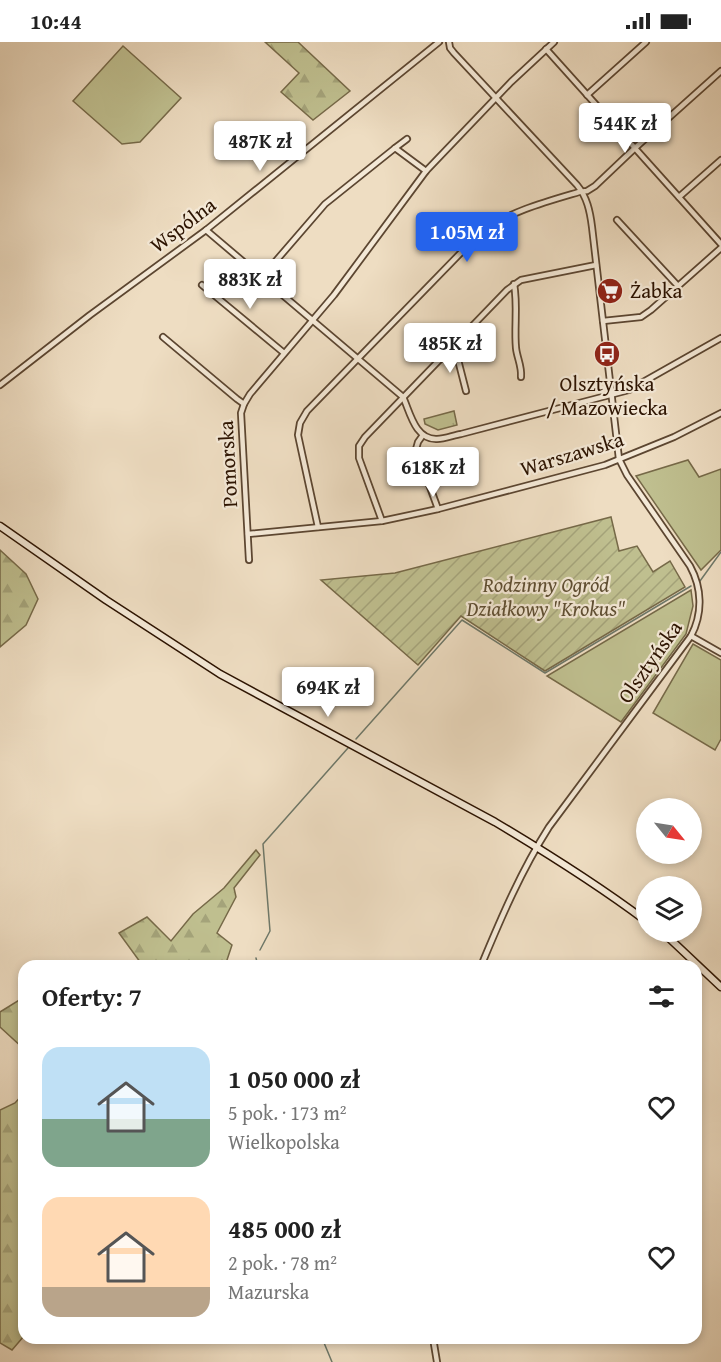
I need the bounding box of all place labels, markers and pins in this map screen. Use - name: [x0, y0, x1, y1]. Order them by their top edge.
- pin: 544K zł: [570, 103, 680, 154]
- pin: 487K zł: [205, 121, 315, 172]
- pin: 1.05M zł: [405, 212, 529, 263]
- pin: 883K zł: [195, 259, 305, 310]
- place label: Żabka: [630, 275, 683, 306]
- supermarket icon: Żabka: [595, 276, 625, 306]
- pin: 485K zł: [395, 323, 505, 374]
- bus stop icon: Olsztyńska / Mazowiecka: [592, 339, 622, 369]
- place label: Olsztyńska / Mazowiecka: [546, 368, 668, 423]
- pin: 618K zł: [378, 447, 488, 498]
- pin: 694K zł: [273, 667, 383, 718]

